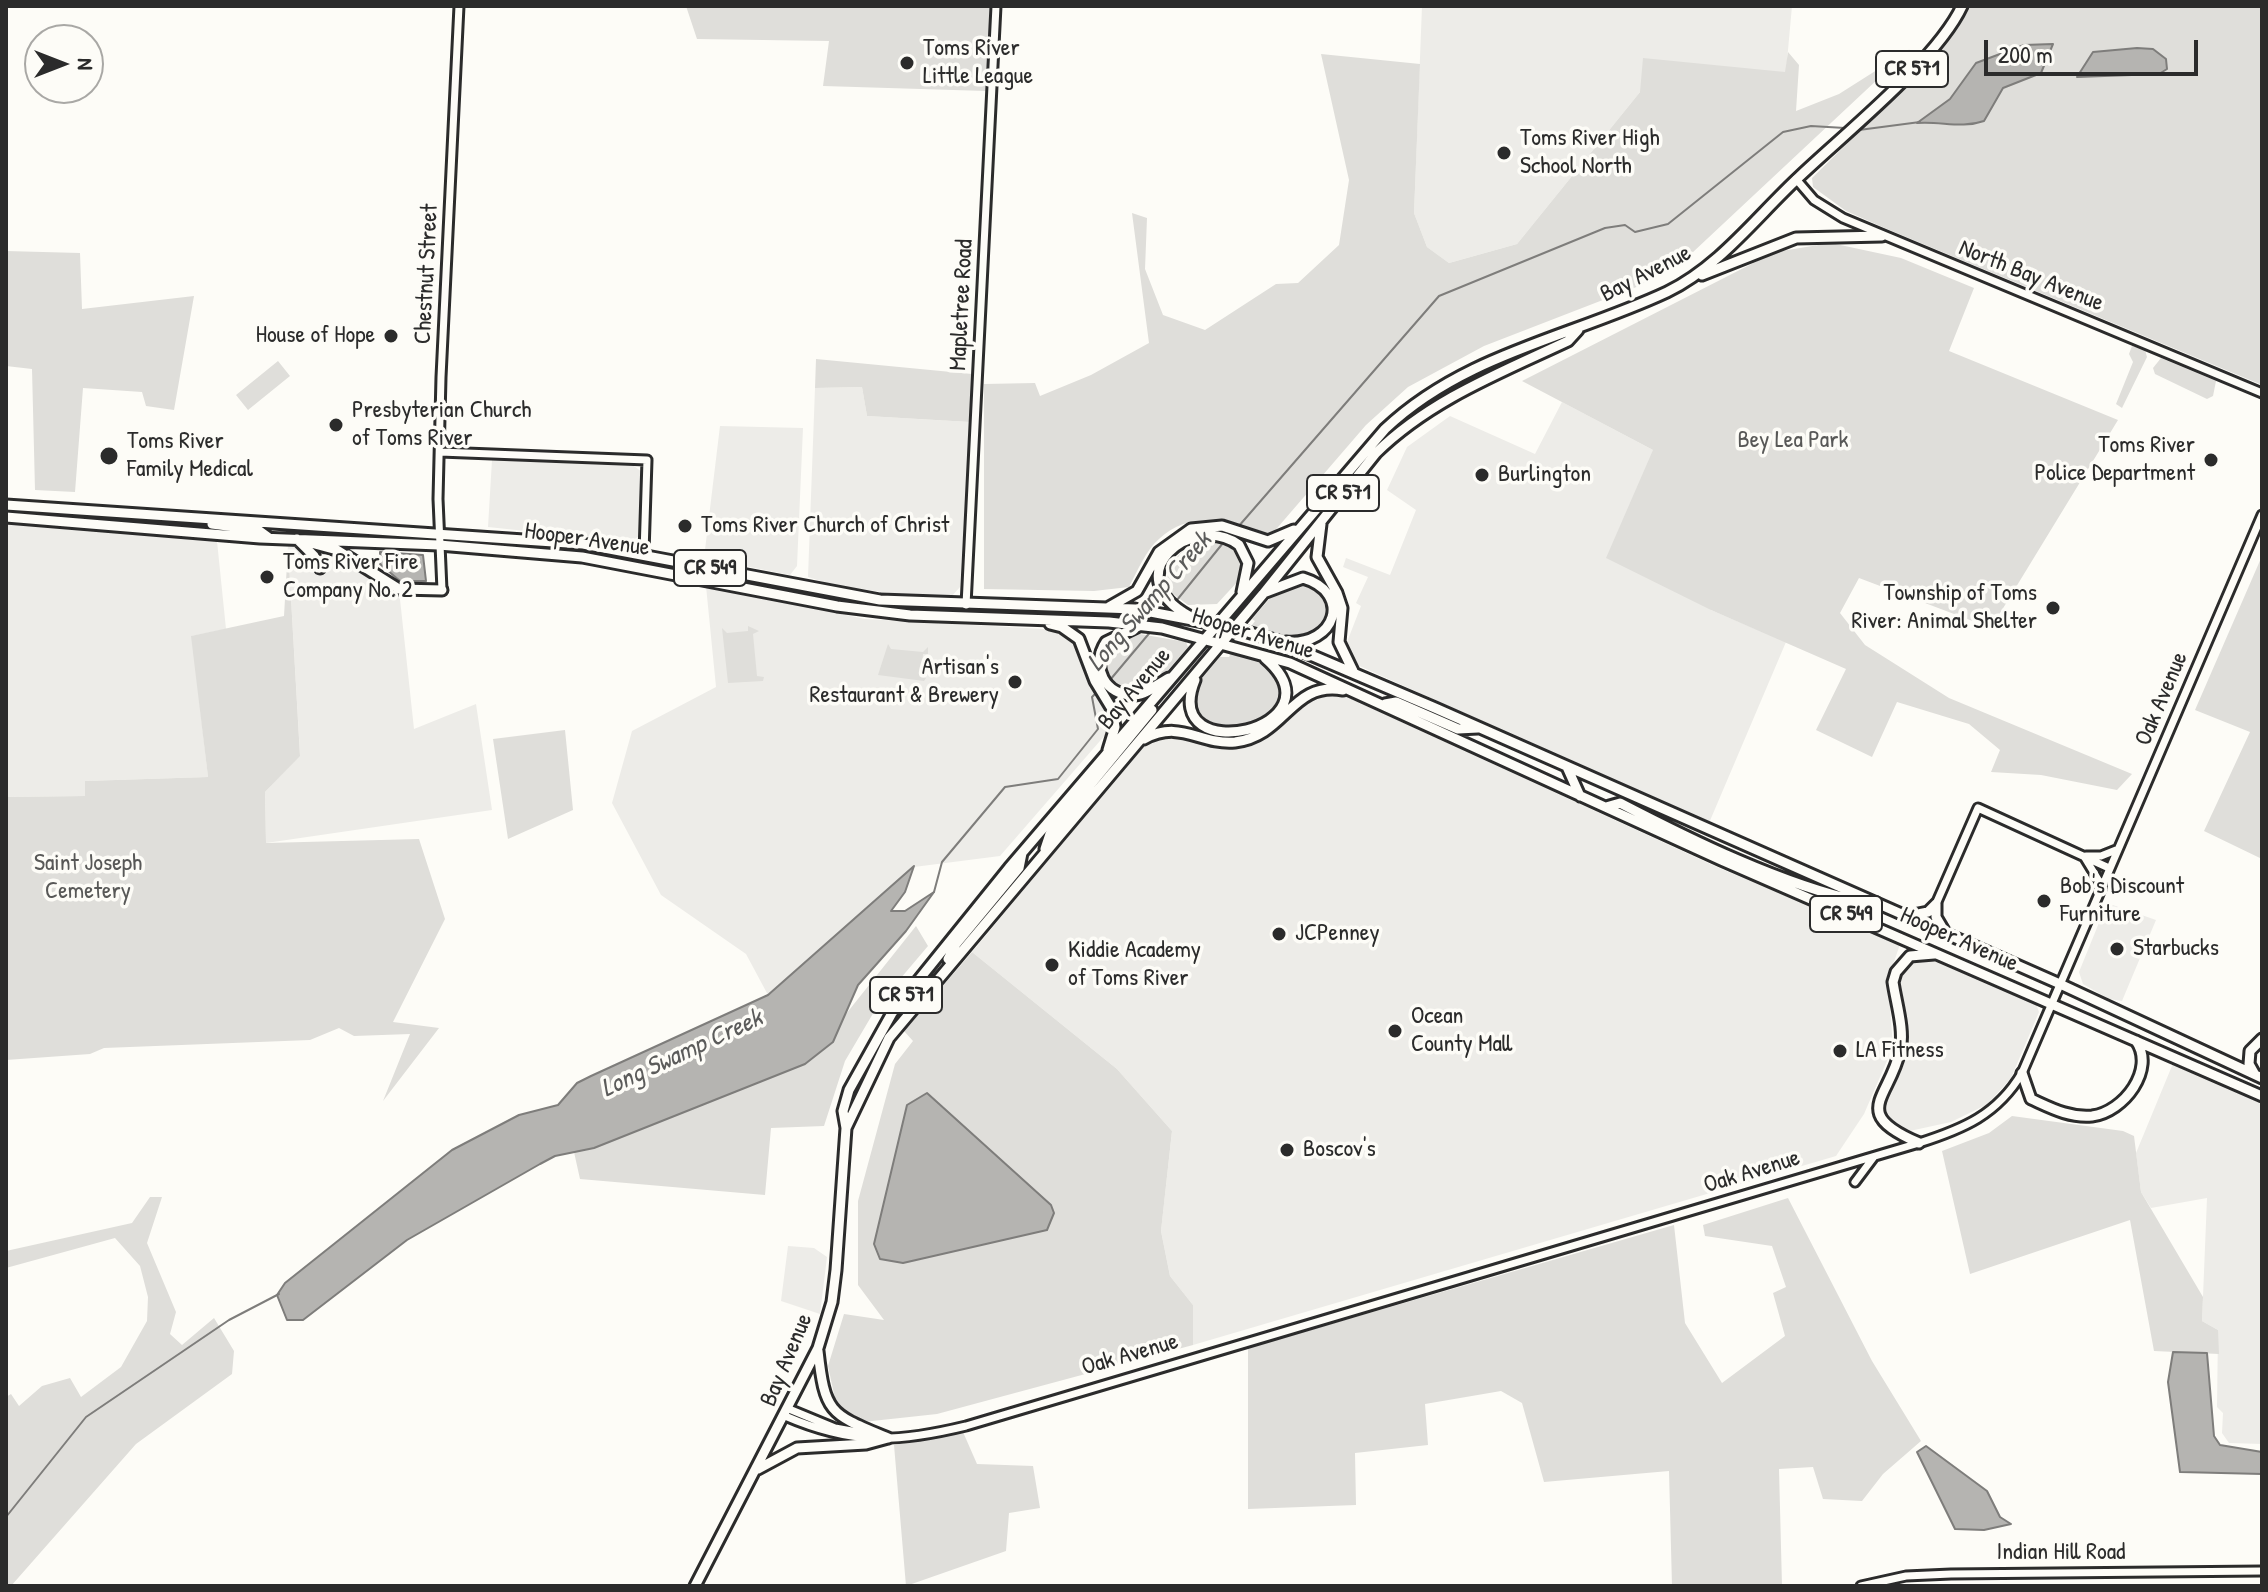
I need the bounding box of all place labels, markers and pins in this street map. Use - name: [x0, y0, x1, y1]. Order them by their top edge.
- place label: Toms River Little League: [923, 35, 1033, 91]
- marker: Toms River Little League: [898, 54, 916, 72]
- place label: Toms River High School North: [1520, 125, 1660, 181]
- marker: Toms River High School North: [1495, 144, 1513, 162]
- place label: House of Hope: [256, 322, 375, 350]
- marker: House of Hope: [382, 327, 400, 345]
- place label: Presbyterian Church of Toms River: [352, 397, 531, 453]
- marker: Presbyterian Church of Toms River: [327, 416, 345, 434]
- place label: Toms River Family Medical: [127, 428, 253, 484]
- place label: Toms River Police Department: [2035, 432, 2195, 488]
- marker: Toms River Family Medical: [98, 445, 120, 467]
- marker: Toms River Police Department: [2202, 451, 2220, 469]
- place label: Burlington: [1498, 461, 1591, 489]
- marker: Burlington: [1473, 466, 1491, 484]
- place label: Toms River Church of Christ: [701, 512, 949, 540]
- marker: Toms River Church of Christ: [676, 517, 694, 535]
- place label: Toms River Fire Company No. 2: [283, 549, 418, 605]
- marker: Toms River Fire Company No. 2: [258, 568, 276, 586]
- place label: Township of Toms River: Animal Shelter: [1852, 580, 2037, 636]
- marker: Township of Toms River: Animal Shelter: [2044, 599, 2062, 617]
- place label: Artisan's Restaurant & Brewery: [810, 654, 999, 710]
- marker: Artisan's Restaurant & Brewery: [1006, 673, 1024, 691]
- place label: Bob's Discount Furniture: [2060, 873, 2184, 929]
- marker: Bob's Discount Furniture: [2035, 892, 2053, 910]
- place label: JCPenney: [1295, 920, 1380, 948]
- marker: JCPenney: [1270, 925, 1288, 943]
- place label: Starbucks: [2133, 935, 2219, 963]
- place label: Kiddie Academy of Toms River: [1068, 937, 1201, 993]
- marker: Starbucks: [2108, 940, 2126, 958]
- marker: Kiddie Academy of Toms River: [1043, 956, 1061, 974]
- place label: Ocean County Mall: [1411, 1003, 1512, 1059]
- marker: Ocean County Mall: [1386, 1022, 1404, 1040]
- place label: LA Fitness: [1856, 1037, 1944, 1065]
- marker: LA Fitness: [1831, 1042, 1849, 1060]
- place label: Boscov's: [1303, 1136, 1376, 1164]
- marker: Boscov's: [1278, 1141, 1296, 1159]

